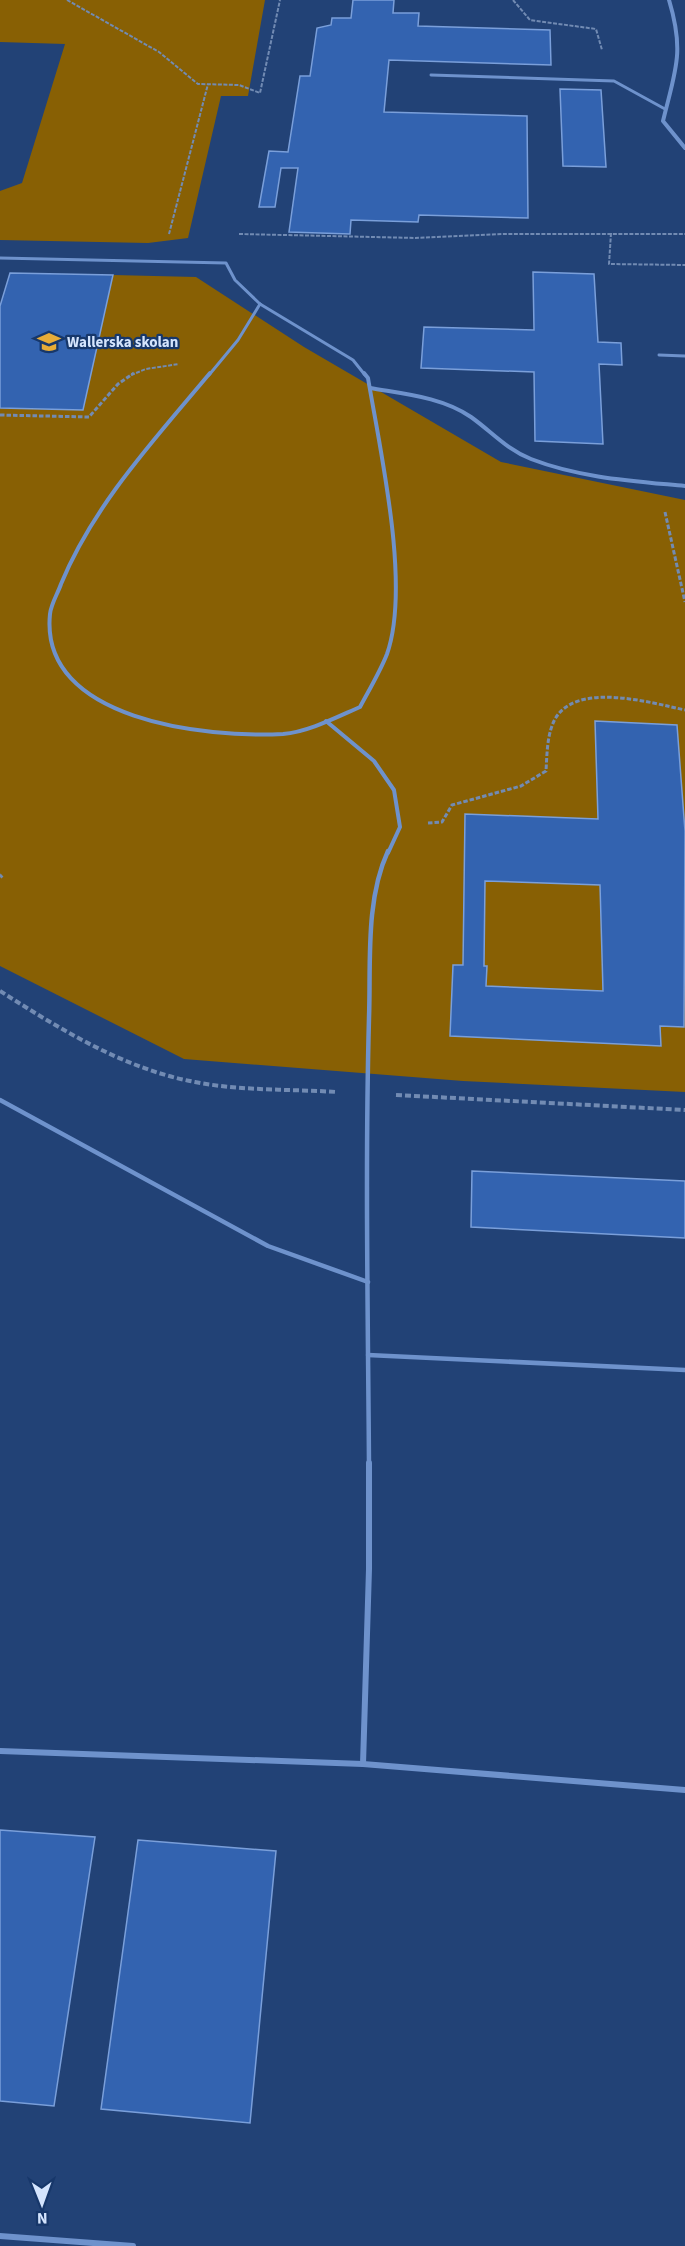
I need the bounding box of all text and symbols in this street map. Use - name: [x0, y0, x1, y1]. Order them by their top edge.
- school or university icon: Wallerska skolan: [36, 329, 62, 355]
- place label: Wallerska skolan: [67, 332, 178, 353]
- north arrow: [12, 2174, 72, 2234]
- text: N: [37, 2207, 48, 2229]

